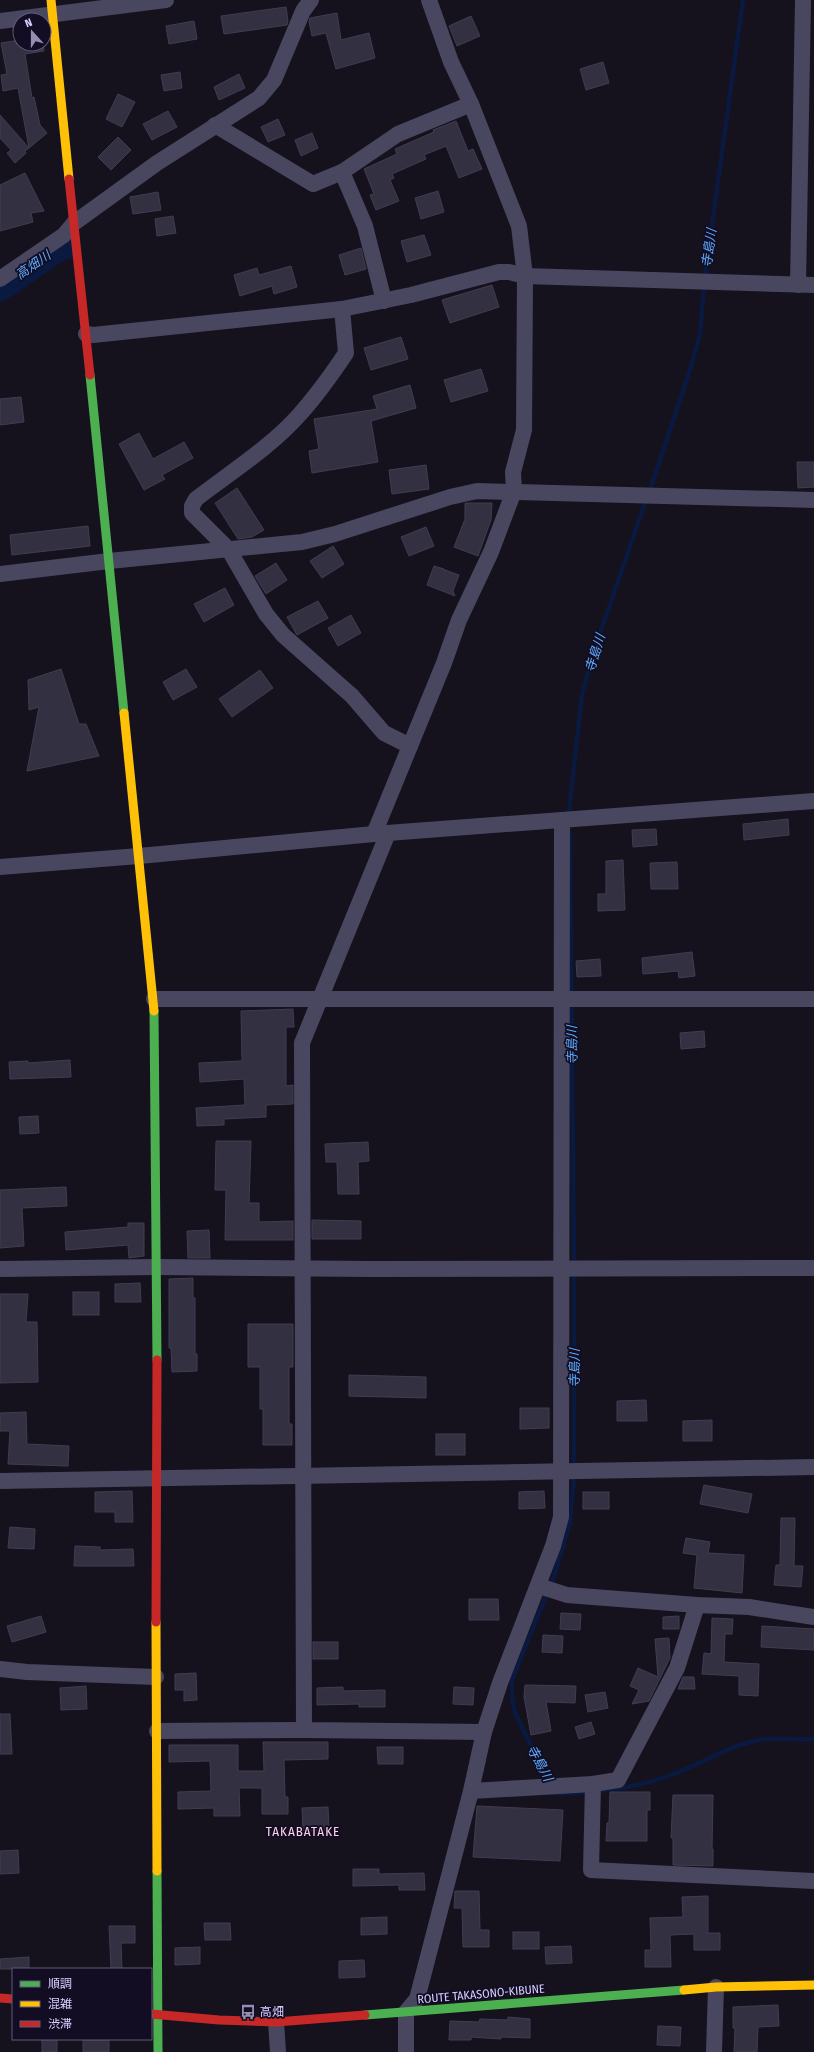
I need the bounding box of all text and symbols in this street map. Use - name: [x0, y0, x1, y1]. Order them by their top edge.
- north arrow: [12, 12, 52, 52]
- text: N: [23, 16, 34, 30]
- water label: 寺島川: [699, 226, 719, 268]
- water label: 高畑川: [13, 247, 55, 282]
- water label: 寺島川: [582, 630, 608, 674]
- water label: 寺島川: [564, 1023, 580, 1065]
- water label: 寺島川: [567, 1347, 582, 1388]
- water label: 寺島川: [524, 1742, 557, 1785]
- district label: TAKABATAKE: [266, 1824, 340, 1839]
- legend: [12, 1968, 152, 2040]
- text: 順調: [48, 1977, 72, 1991]
- street label: ROUTE TAKASONO-KIBUNE: [417, 1981, 546, 2007]
- text: 混雑: [48, 1997, 72, 2011]
- bus stop icon: 高畑: [239, 2003, 257, 2021]
- place label: 高畑: [260, 2005, 284, 2019]
- text: 渋滞: [48, 2017, 72, 2031]

